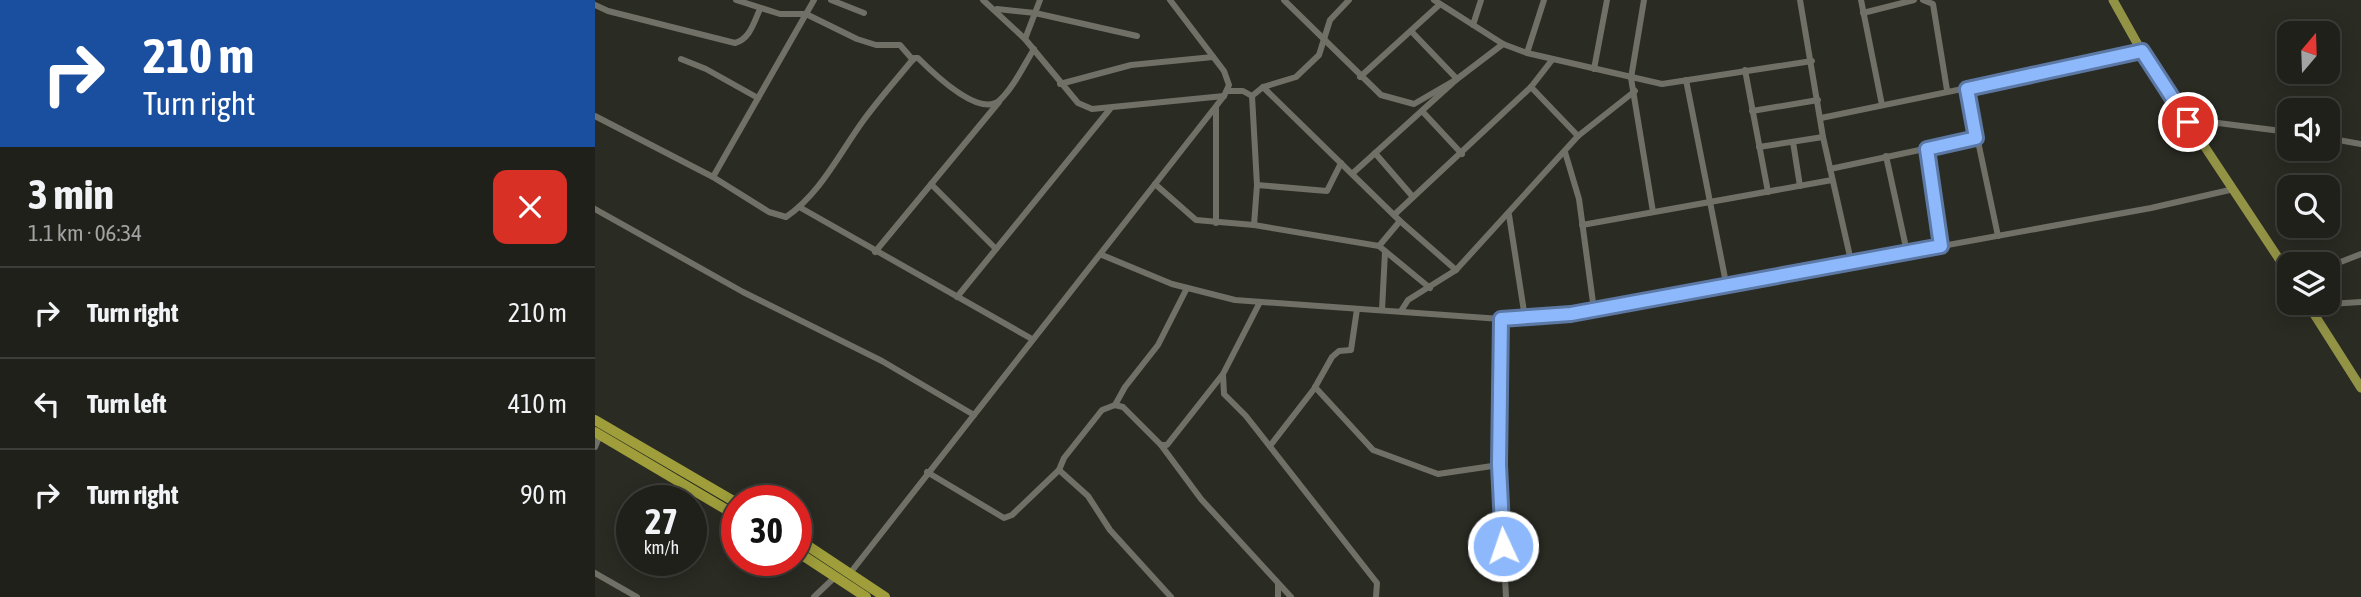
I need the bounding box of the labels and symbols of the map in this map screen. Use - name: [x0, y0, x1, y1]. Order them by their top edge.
- north arrow: [2277, 21, 2340, 84]
- pin: [2158, 92, 2218, 152]
- speed limit sign: 30: [721, 485, 812, 576]
- position arrow: [1466, 509, 1540, 583]

